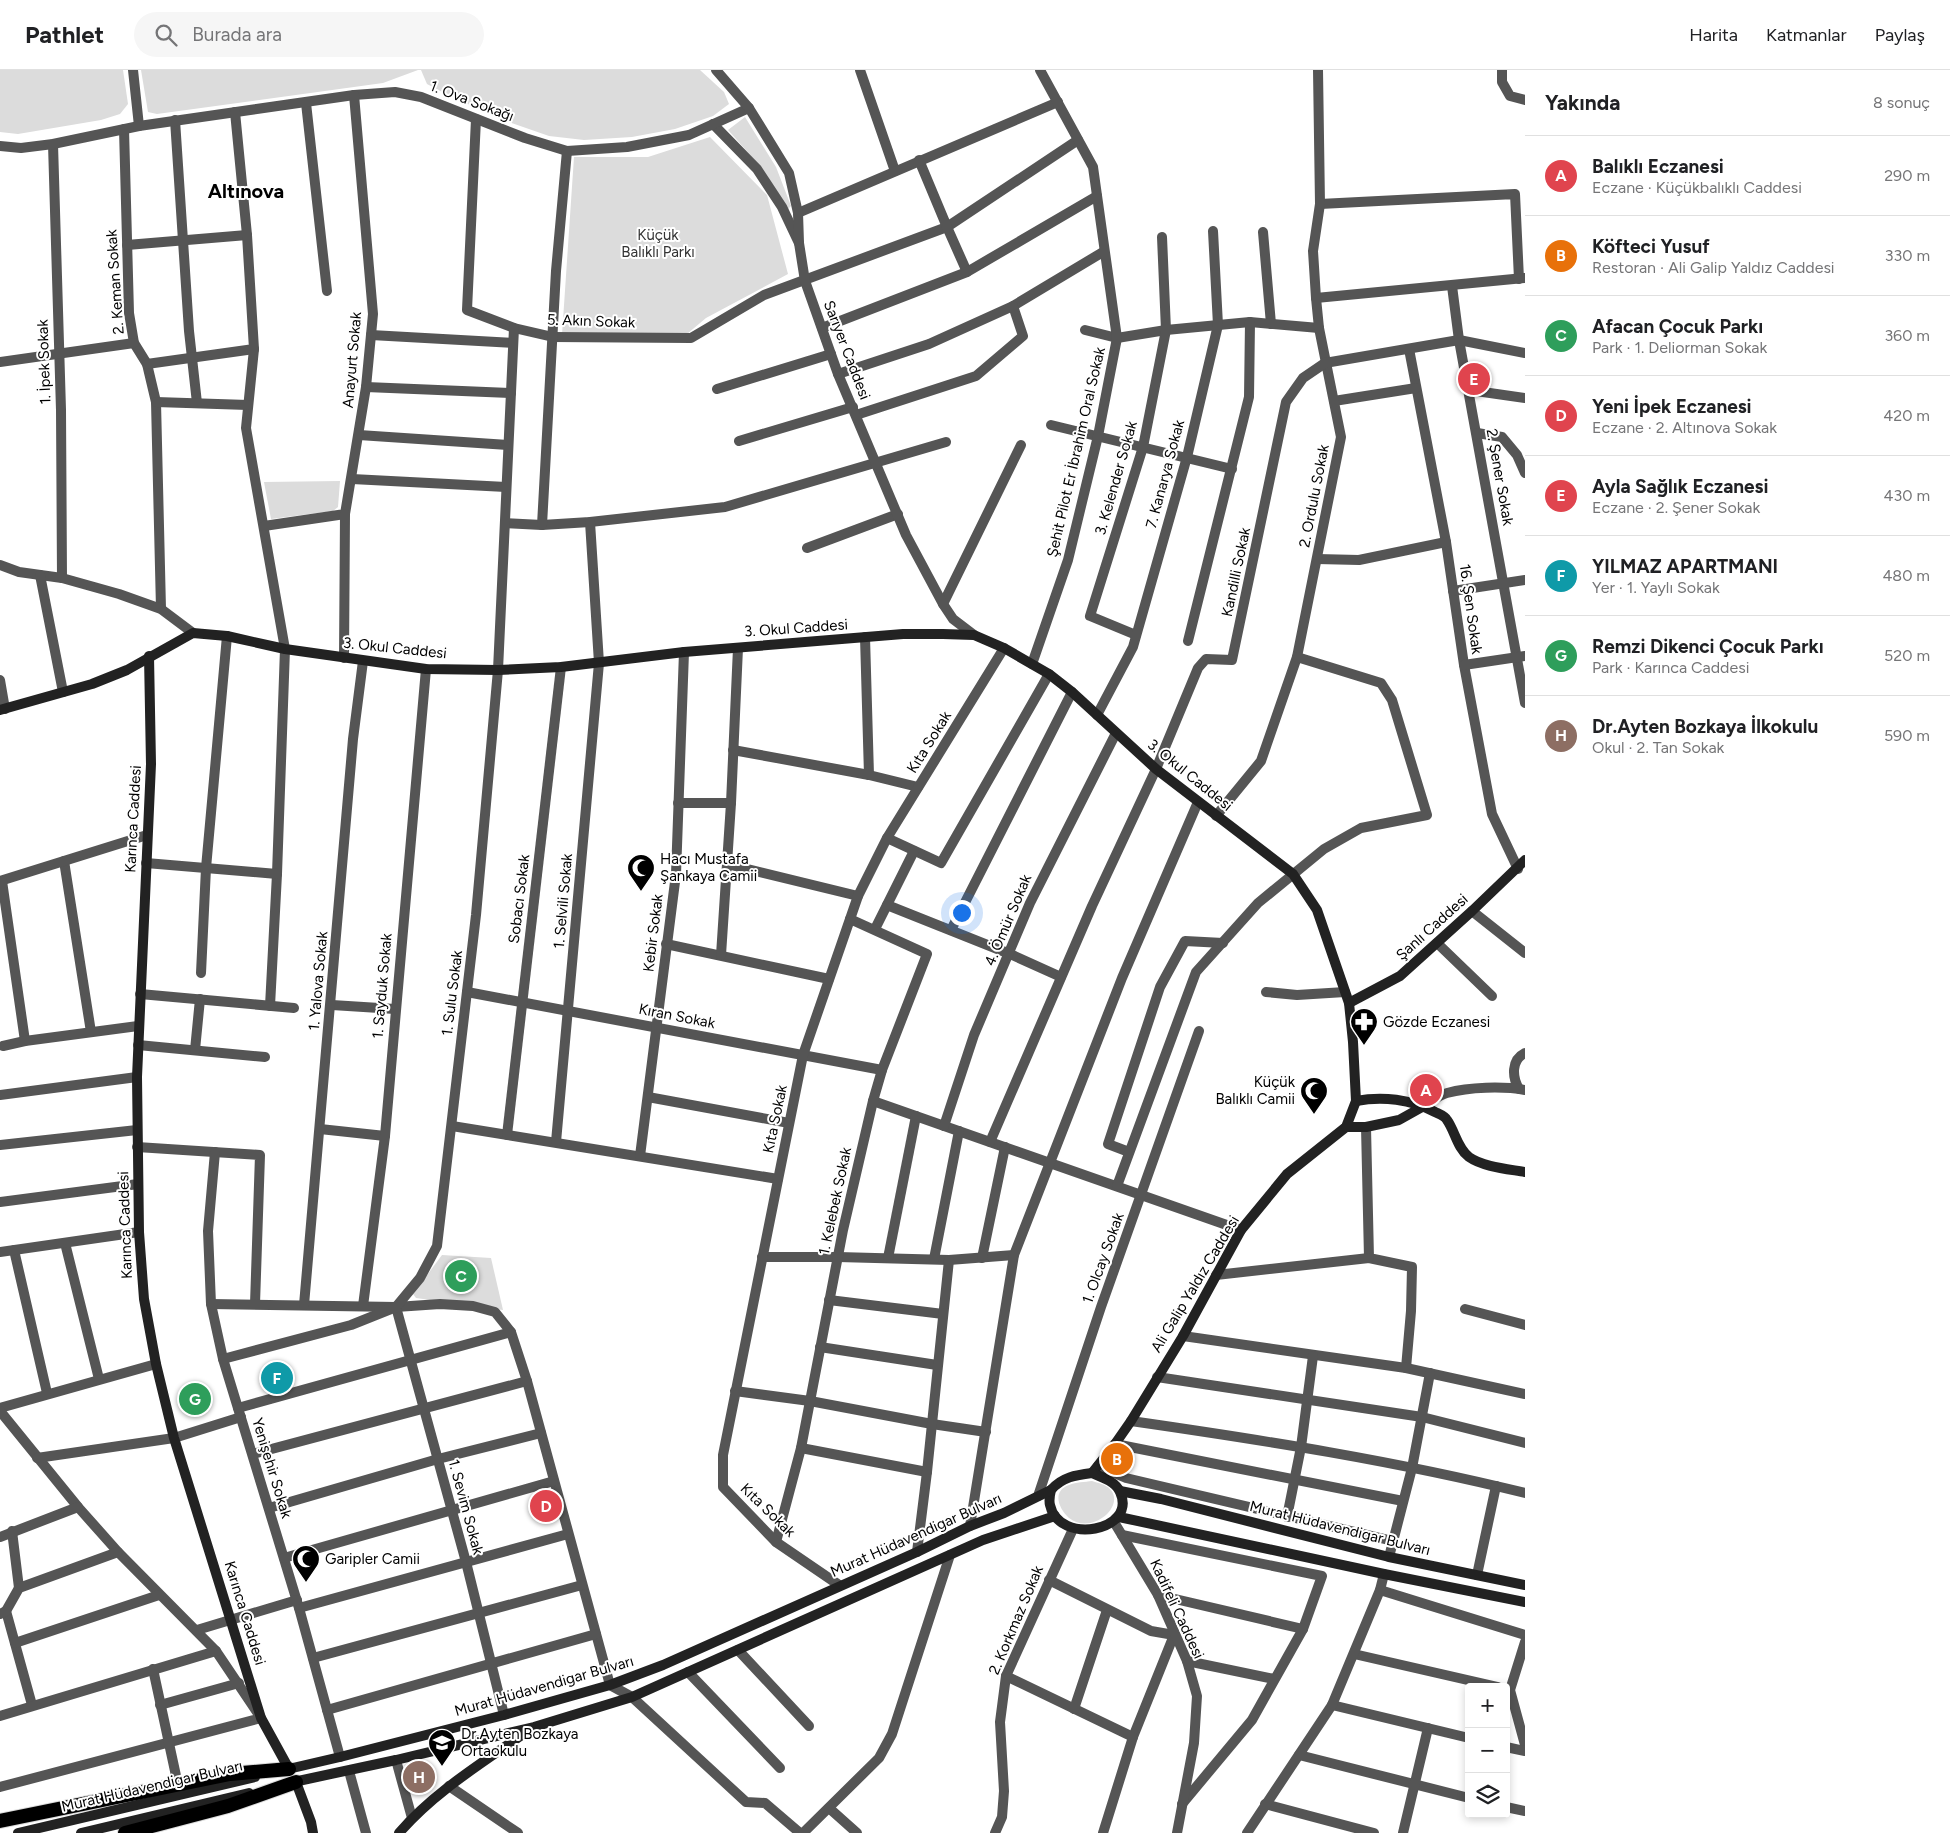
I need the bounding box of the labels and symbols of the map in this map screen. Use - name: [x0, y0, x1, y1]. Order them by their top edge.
- street label: 1. Ova Sokağı: [427, 77, 517, 125]
- district label: Altınova: [208, 179, 284, 203]
- park label: Küçük Balıklı Parkı: [621, 226, 695, 261]
- street label: 2. Keman Sokak: [102, 228, 128, 335]
- street label: Sarıyer Caddesi: [820, 298, 874, 402]
- street label: Anayurt Sokak: [339, 310, 365, 409]
- street label: 5. Akın Sokak: [547, 310, 636, 332]
- street label: 1. İpek Sokak: [33, 318, 54, 405]
- street label: Şehit Pilot Er İbrahim Oral Sokak: [1043, 345, 1109, 559]
- pin: E: [1458, 360, 1490, 398]
- street label: 7. Kanarya Sokak: [1142, 417, 1188, 530]
- street label: 3. Kelender Sokak: [1091, 418, 1141, 537]
- street label: 2. Şener Sokak: [1483, 427, 1517, 527]
- street label: 2. Ordulu Sokak: [1295, 442, 1333, 549]
- street label: Kandilli Sokak: [1218, 525, 1254, 618]
- street label: 16. Şen Sokak: [1456, 563, 1486, 656]
- street label: 3. Okul Caddesi: [744, 615, 848, 641]
- street label: 3. Okul Caddesi: [342, 634, 448, 662]
- street label: Kıta Sokak: [903, 707, 955, 776]
- street label: 3. Okul Caddesi: [1144, 735, 1236, 815]
- street label: Karınca Caddesi: [121, 765, 145, 873]
- place label: Hacı Mustafa Şankaya Camii: [660, 850, 757, 885]
- street label: 1. Selvili Sokak: [550, 852, 576, 949]
- street label: Sobacı Sokak: [505, 853, 533, 945]
- mosque icon: Hacı Mustafa Şankaya Camii: [626, 853, 656, 892]
- street label: 4. Ömür Sokak: [981, 871, 1036, 968]
- street label: Şanlı Caddesi: [1392, 890, 1472, 964]
- street label: Kebir Sokak: [639, 892, 667, 973]
- your location: [949, 900, 975, 926]
- street label: 1. Yalova Sokak: [305, 930, 331, 1031]
- street label: 1. Sayduk Sokak: [368, 932, 396, 1039]
- street label: 1. Sulu Sokak: [438, 949, 466, 1037]
- street label: Kıran Sokak: [637, 1000, 717, 1032]
- pharmacy icon: Gözde Eczanesi: [1349, 1007, 1379, 1046]
- place label: Gözde Eczanesi: [1383, 1013, 1490, 1031]
- pin: A: [1410, 1071, 1442, 1109]
- place label: Küçük Balıklı Camii: [1215, 1073, 1296, 1108]
- mosque icon: Küçük Balıklı Camii: [1299, 1076, 1329, 1115]
- street label: Kıta Sokak: [759, 1082, 791, 1155]
- street label: 1. Kelebek Sokak: [815, 1145, 855, 1256]
- street label: Karınca Caddesi: [114, 1171, 136, 1279]
- street label: 1. Olcay Sokak: [1078, 1210, 1128, 1306]
- street label: Ali Galip Yaldız Caddesi: [1147, 1212, 1243, 1356]
- pin: C: [445, 1257, 477, 1295]
- pin: F: [261, 1359, 293, 1397]
- pin: G: [179, 1380, 211, 1418]
- street label: Yenişehir Sokak: [248, 1416, 296, 1521]
- pin: B: [1101, 1440, 1133, 1478]
- street label: 1. Sevim Sokak: [445, 1457, 488, 1557]
- street label: Kıta Sokak: [737, 1479, 800, 1541]
- pin: D: [530, 1487, 562, 1525]
- street label: Murat Hüdavendigar Bulvarı: [828, 1489, 1004, 1581]
- street label: Murat Hüdavendigar Bulvarı: [1248, 1497, 1432, 1559]
- mosque icon: Garipler Camii: [291, 1544, 321, 1583]
- place label: Garipler Camii: [325, 1550, 420, 1568]
- street label: Kadifeli Caddesi: [1146, 1556, 1208, 1662]
- street label: Karınca Caddesi: [221, 1559, 269, 1667]
- street label: 2. Korkmaz Sokak: [985, 1562, 1047, 1677]
- street label: Murat Hüdavendigar Bulvarı: [452, 1652, 636, 1720]
- place label: Dr.Ayten Bozkaya Ortaokulu: [461, 1725, 579, 1760]
- school or university icon: Dr.Ayten Bozkaya Ortaokulu: [427, 1728, 457, 1767]
- street label: Murat Hüdavendigar Bulvarı: [60, 1756, 244, 1816]
- pin: H: [403, 1758, 435, 1796]

